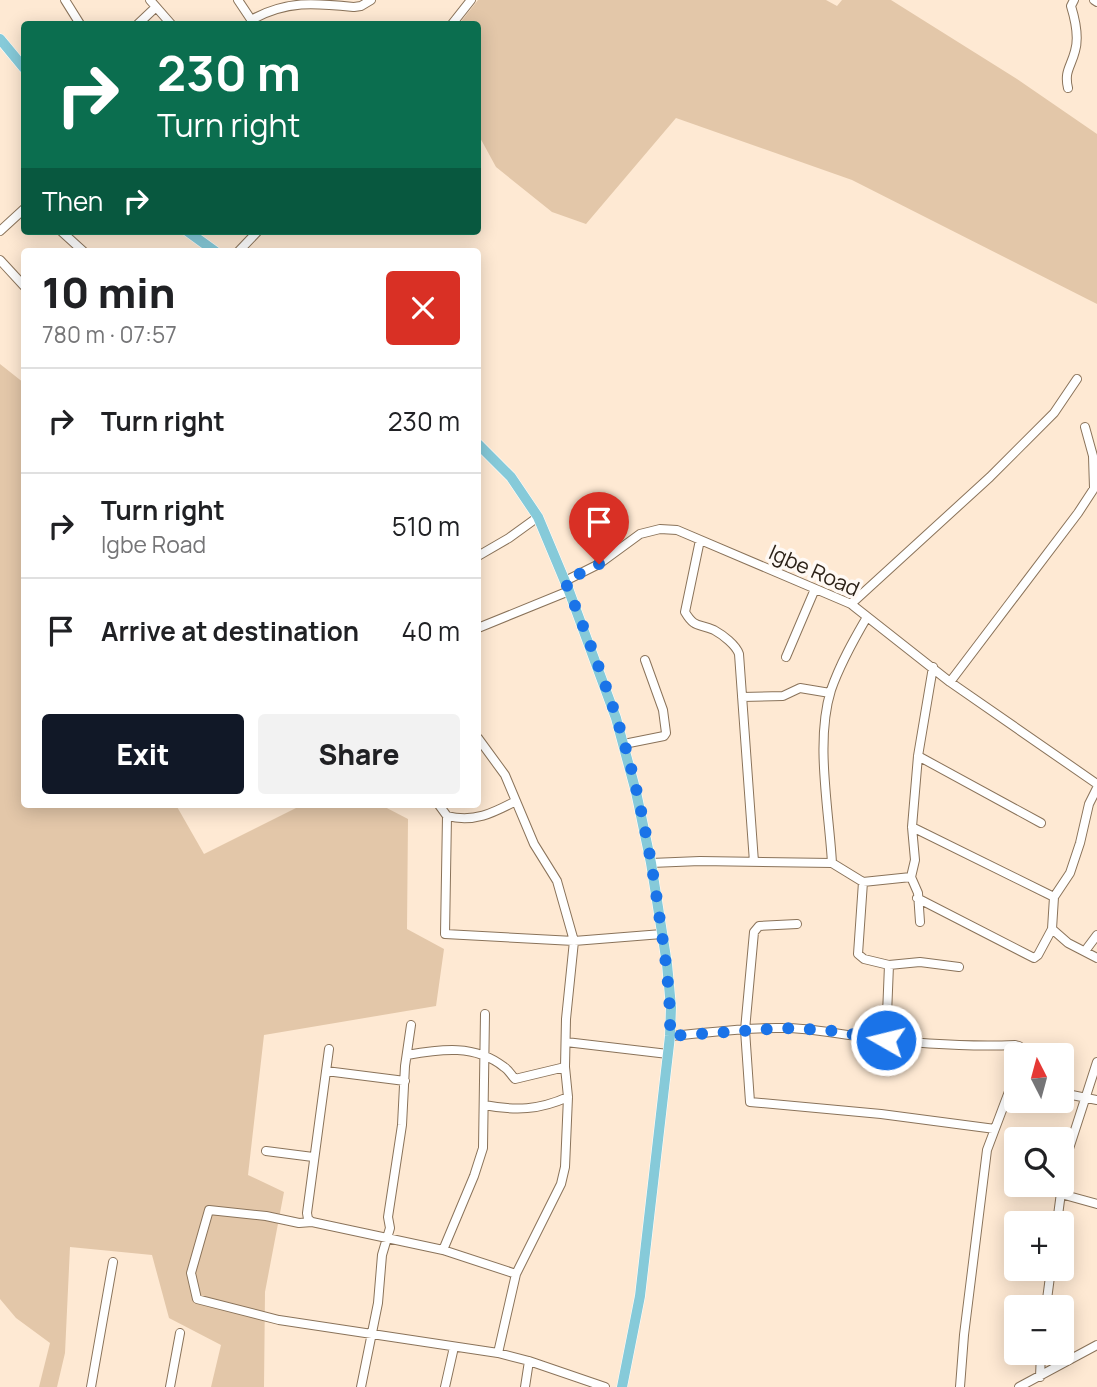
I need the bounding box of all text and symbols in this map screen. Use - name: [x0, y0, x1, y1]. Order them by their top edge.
- text: 230 m: [157, 39, 301, 106]
- icon: right: [42, 49, 133, 140]
- text: Turn right: [157, 103, 300, 147]
- icon: right: [117, 182, 155, 220]
- text: Then: [42, 183, 103, 219]
- text: 10 min: [42, 263, 175, 321]
- button: close: [386, 271, 460, 345]
- text: 780 m · 07:57: [42, 318, 177, 350]
- icon: right: [42, 402, 80, 440]
- text: Turn right: [101, 403, 225, 439]
- text: 230 m: [388, 403, 460, 439]
- text: Turn right: [101, 492, 225, 528]
- pin: [569, 492, 629, 564]
- icon: arrive: [580, 503, 618, 541]
- icon: right: [42, 507, 80, 545]
- text: 510 m: [392, 508, 460, 544]
- text: Igbe Road: [101, 528, 206, 560]
- street label: Igbe Road: [765, 538, 864, 602]
- icon: arrive: [42, 612, 80, 650]
- text: Arrive at destination: [101, 613, 359, 649]
- text: 40 m: [402, 613, 460, 649]
- button: Exit: [42, 714, 244, 794]
- button: Share: [258, 714, 460, 794]
- position arrow: [849, 1003, 923, 1077]
- north arrow: [1004, 1043, 1074, 1113]
- map controls: [1004, 1043, 1074, 1365]
- button: search: [1004, 1127, 1074, 1197]
- button: +: [1004, 1211, 1074, 1281]
- button: −: [1004, 1295, 1074, 1365]

